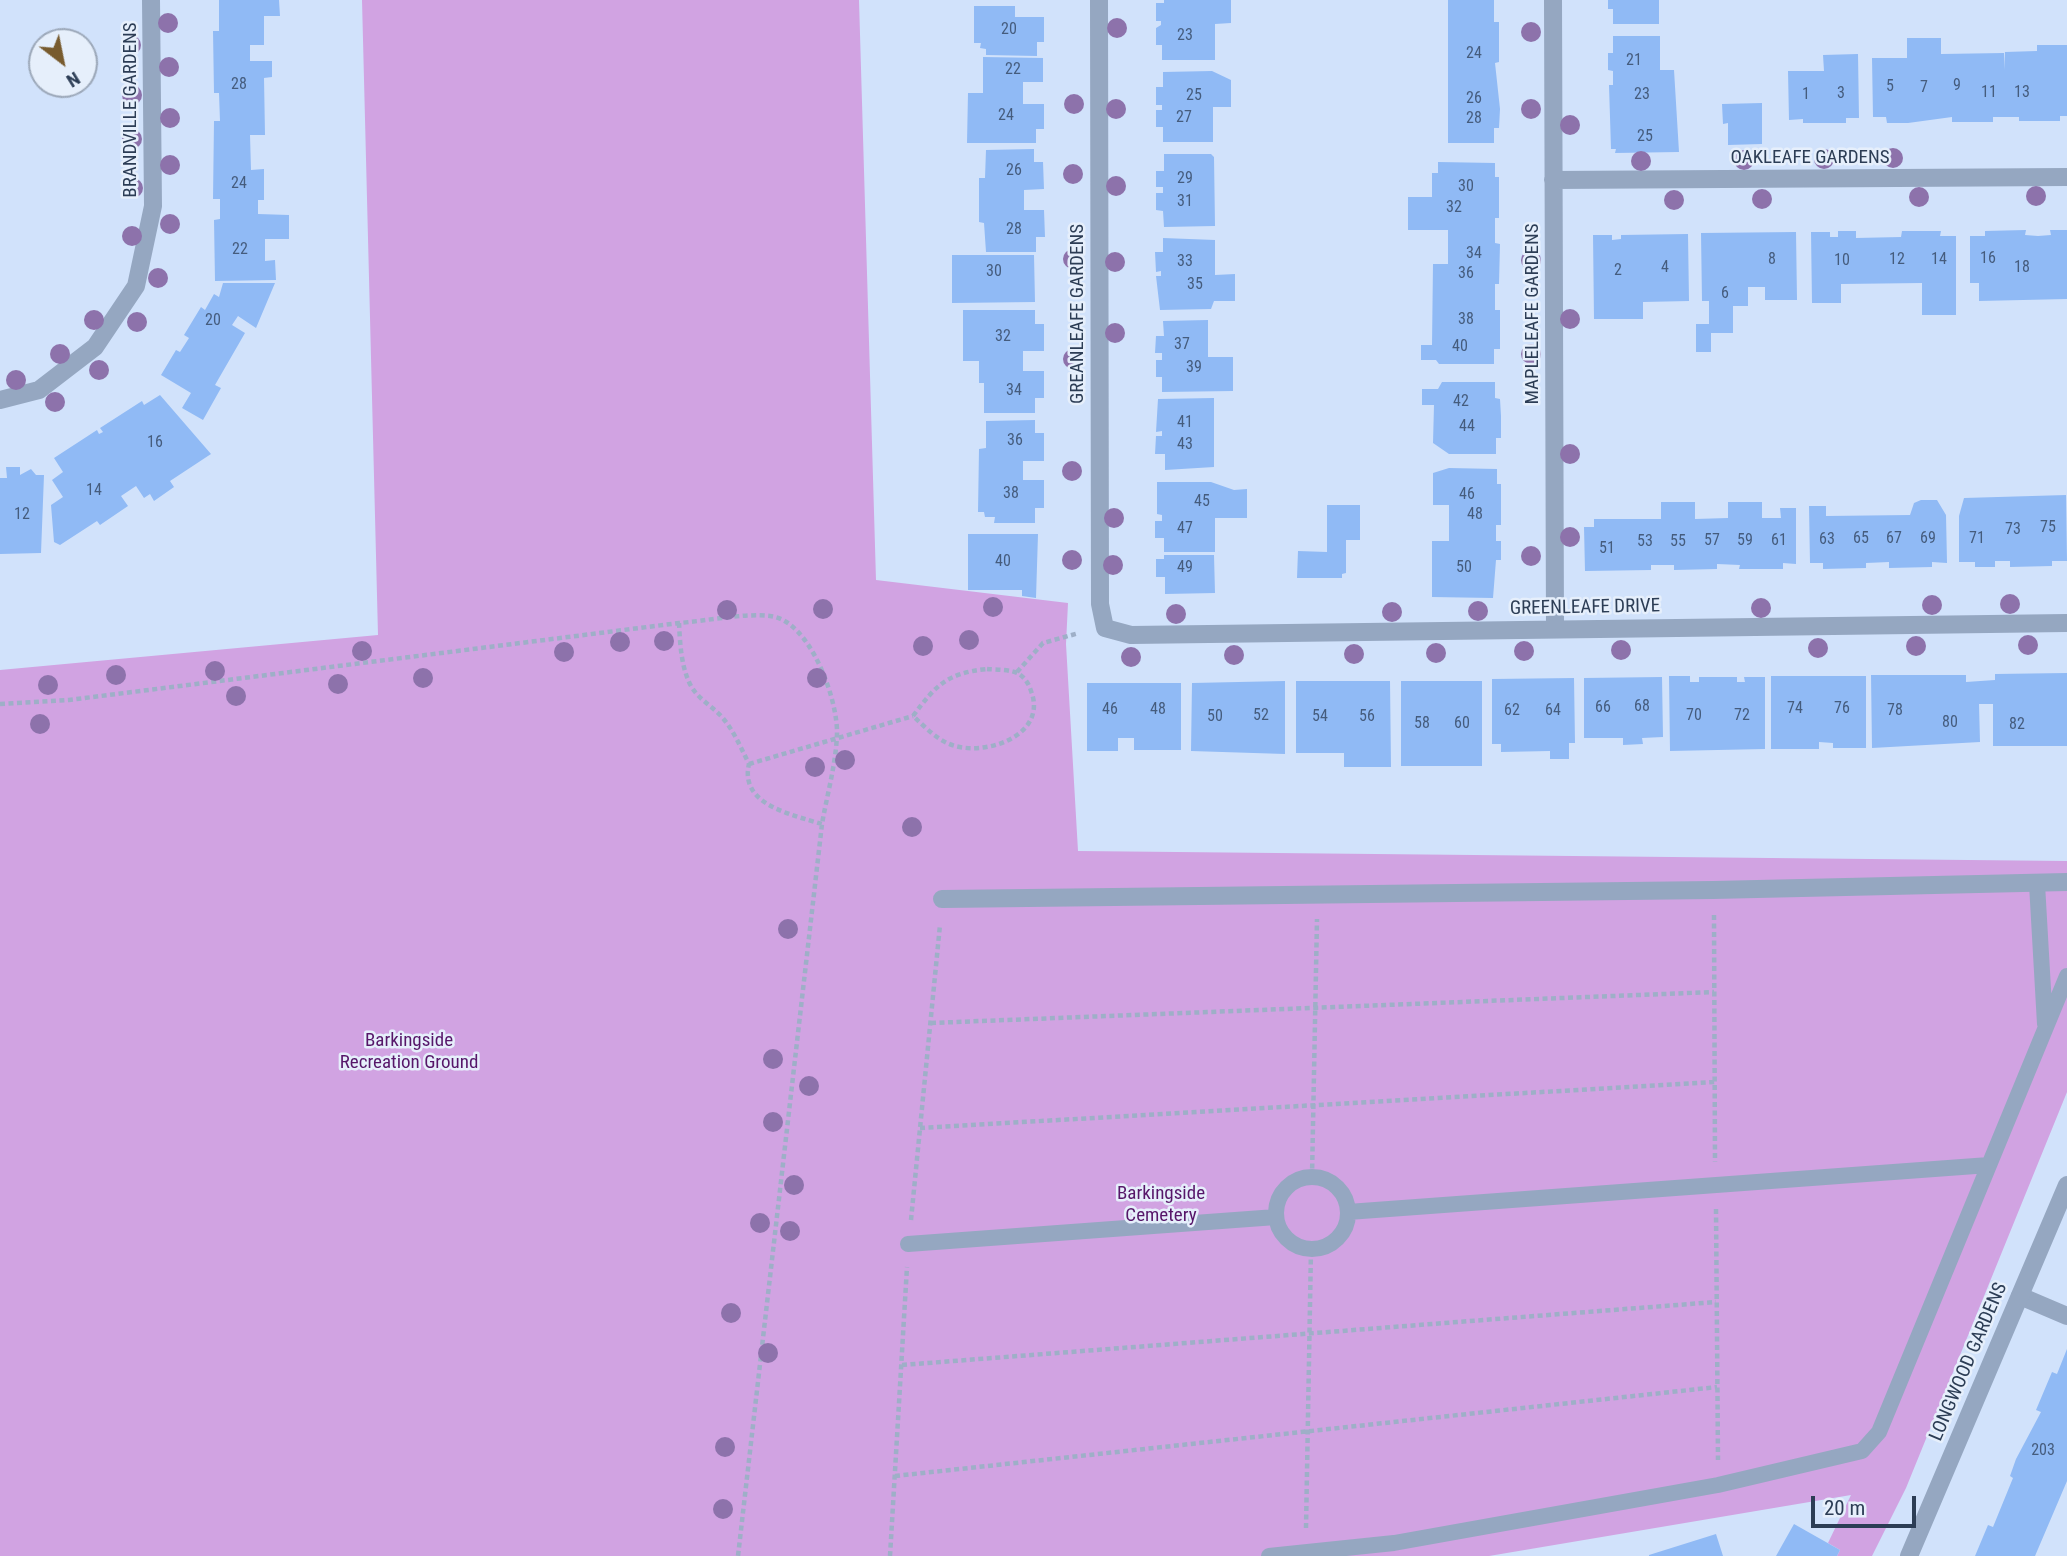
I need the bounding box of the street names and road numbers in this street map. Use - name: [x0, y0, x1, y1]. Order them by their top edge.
- street label: BRANDVILLE GARDENS: [120, 22, 142, 198]
- street label: OAKLEAFE GARDENS: [1730, 147, 1890, 169]
- street label: MAPLELEAFE GARDENS: [1522, 223, 1544, 405]
- street label: GREANLEAFE GARDENS: [1067, 224, 1089, 404]
- street label: GREENLEAFE DRIVE: [1510, 595, 1660, 621]
- street label: LONGWOOD GARDENS: [1925, 1280, 2013, 1444]

